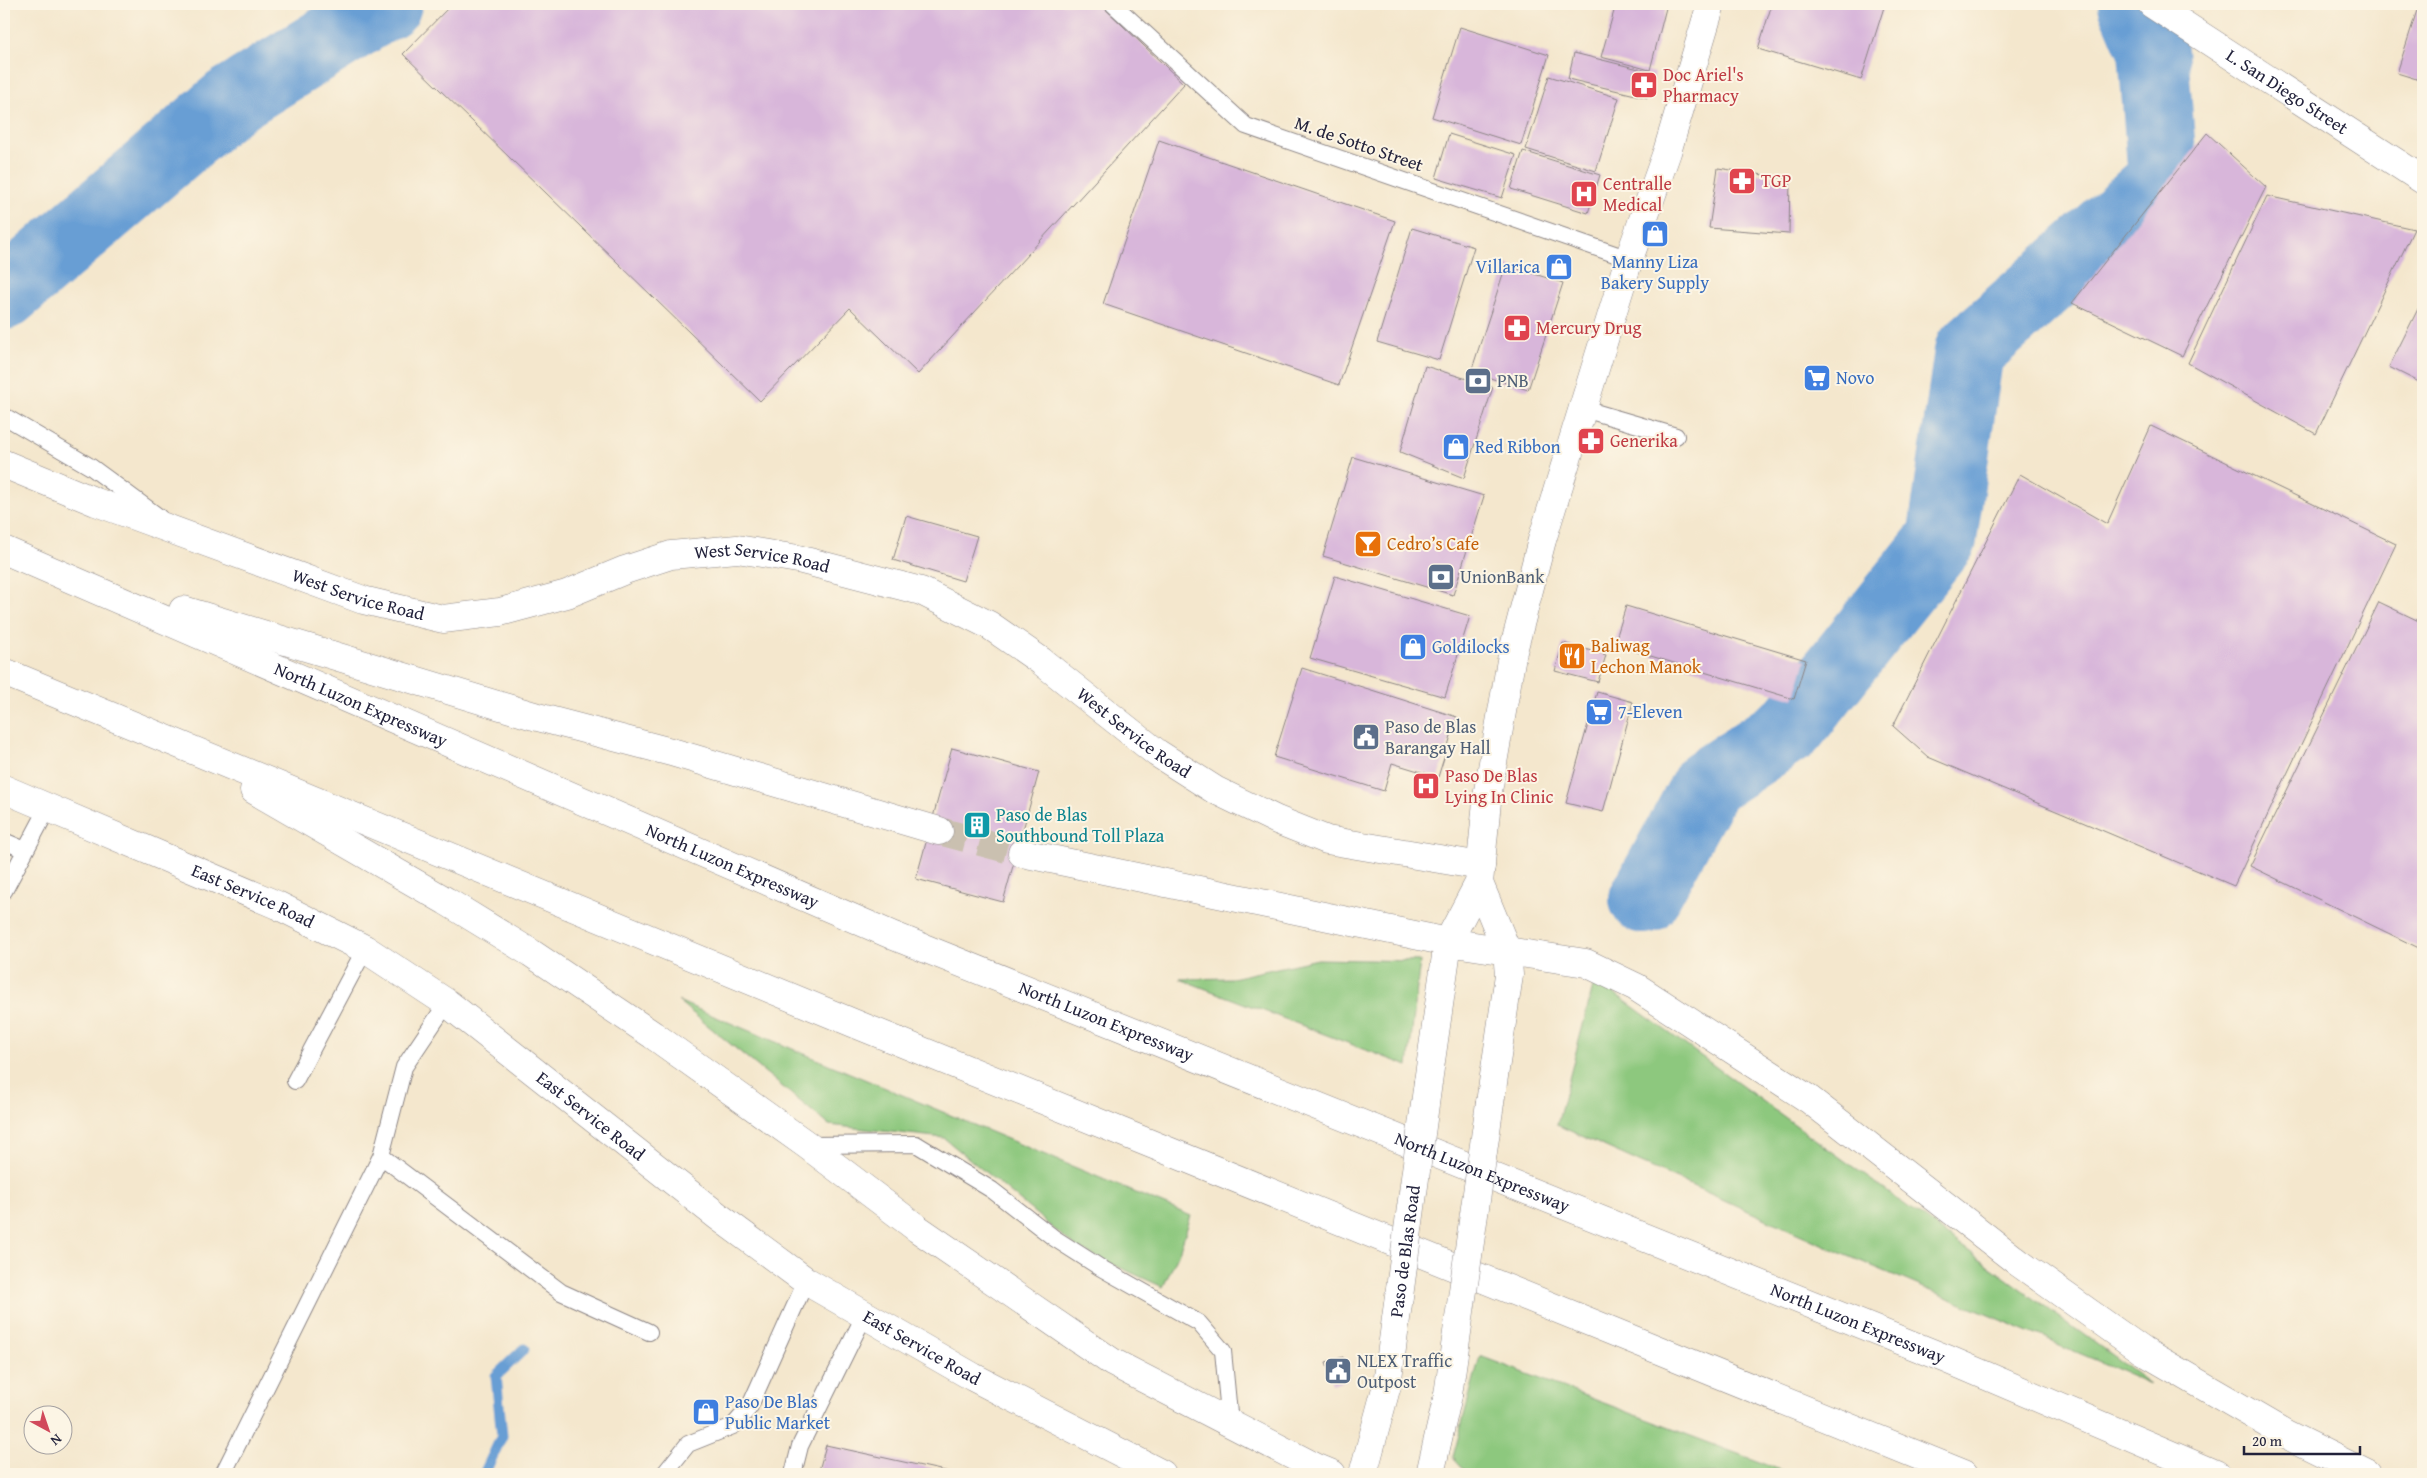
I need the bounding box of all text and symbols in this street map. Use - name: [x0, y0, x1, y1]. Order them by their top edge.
- street label: L. San Diego Street: [2221, 42, 2354, 141]
- place label: Doc Ariel's Pharmacy: [1663, 61, 1744, 109]
- pharmacy icon: Doc Ariel's Pharmacy: [1629, 70, 1659, 100]
- street label: M. de Sotto Street: [1291, 109, 1428, 178]
- pharmacy icon: TGP: [1727, 166, 1757, 196]
- place label: TGP: [1761, 167, 1791, 194]
- place label: Centralle Medical: [1603, 170, 1672, 218]
- hospital icon: Centralle Medical: [1569, 179, 1599, 209]
- shop icon: Manny Liza Bakery Supply: [1640, 219, 1670, 249]
- place label: Manny Liza Bakery Supply: [1601, 248, 1709, 296]
- shop icon: Villarica: [1544, 252, 1574, 282]
- place label: Villarica: [1476, 253, 1540, 280]
- pharmacy icon: Mercury Drug: [1502, 313, 1532, 343]
- place label: Mercury Drug: [1536, 314, 1642, 341]
- supermarket icon: Novo: [1802, 363, 1832, 393]
- place label: Novo: [1836, 364, 1874, 391]
- bank icon: PNB: [1463, 366, 1493, 396]
- place label: PNB: [1497, 367, 1529, 394]
- pharmacy icon: Generika: [1576, 426, 1606, 456]
- place label: Generika: [1610, 427, 1678, 454]
- shop icon: Red Ribbon: [1441, 432, 1471, 462]
- place label: Red Ribbon: [1475, 433, 1561, 460]
- bar icon: Cedro’s Cafe: [1353, 529, 1383, 559]
- place label: Cedro’s Cafe: [1387, 530, 1479, 557]
- street label: West Service Road: [693, 535, 833, 580]
- street label: West Service Road: [288, 561, 428, 627]
- bank icon: UnionBank: [1426, 562, 1456, 592]
- place label: UnionBank: [1460, 563, 1545, 590]
- shop icon: Goldilocks: [1398, 632, 1428, 662]
- place label: Baliwag Lechon Manok: [1591, 632, 1702, 680]
- place label: Goldilocks: [1432, 633, 1510, 660]
- restaurant icon: Baliwag Lechon Manok: [1557, 641, 1587, 671]
- street label: North Luzon Expressway: [270, 655, 452, 754]
- street label: West Service Road: [1071, 680, 1197, 785]
- supermarket icon: 7-Eleven: [1584, 697, 1614, 727]
- place label: 7-Eleven: [1618, 698, 1683, 725]
- place label: Paso de Blas Barangay Hall: [1385, 713, 1491, 761]
- public building icon: Paso de Blas Barangay Hall: [1351, 722, 1381, 752]
- place label: Paso De Blas Lying In Clinic: [1445, 762, 1553, 810]
- hospital icon: Paso De Blas Lying In Clinic: [1411, 771, 1441, 801]
- place label: Paso de Blas Southbound Toll Plaza: [996, 801, 1165, 849]
- building icon: Paso de Blas Southbound Toll Plaza: [962, 810, 992, 840]
- street label: North Luzon Expressway: [642, 816, 824, 915]
- street label: East Service Road: [188, 856, 320, 935]
- street label: North Luzon Expressway: [1015, 974, 1198, 1068]
- street label: East Service Road: [531, 1064, 651, 1167]
- street label: North Luzon Expressway: [1391, 1125, 1574, 1219]
- street label: Paso de Blas Road: [1382, 1183, 1427, 1319]
- street label: North Luzon Expressway: [1767, 1276, 1950, 1370]
- street label: East Service Road: [858, 1303, 986, 1392]
- place label: NLEX Traffic Outpost: [1357, 1347, 1452, 1395]
- public building icon: NLEX Traffic Outpost: [1323, 1356, 1353, 1386]
- place label: Paso De Blas Public Market: [725, 1388, 831, 1436]
- shop icon: Paso De Blas Public Market: [691, 1397, 721, 1427]
- north arrow: [22, 1406, 72, 1456]
- scale bar: [2244, 1423, 2361, 1455]
- text: N: [46, 1429, 66, 1451]
- text: 20 m: [2252, 1430, 2283, 1451]

